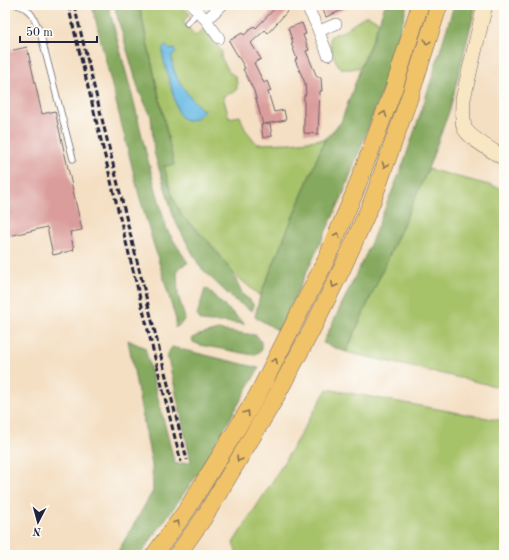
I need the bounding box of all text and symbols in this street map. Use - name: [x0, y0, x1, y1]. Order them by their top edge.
- scale bar: [20, 18, 97, 44]
- text: 50 m: [26, 26, 53, 39]
- one-way arrow: [423, 39, 432, 46]
- one-way arrow: [380, 111, 388, 118]
- one-way arrow: [381, 162, 390, 169]
- one-way arrow: [332, 232, 340, 239]
- one-way arrow: [331, 280, 339, 288]
- one-way arrow: [270, 358, 278, 365]
- one-way arrow: [242, 410, 249, 417]
- one-way arrow: [236, 455, 243, 462]
- north arrow: [18, 502, 58, 542]
- one-way arrow: [172, 520, 180, 527]
- text: N: [32, 524, 42, 536]

